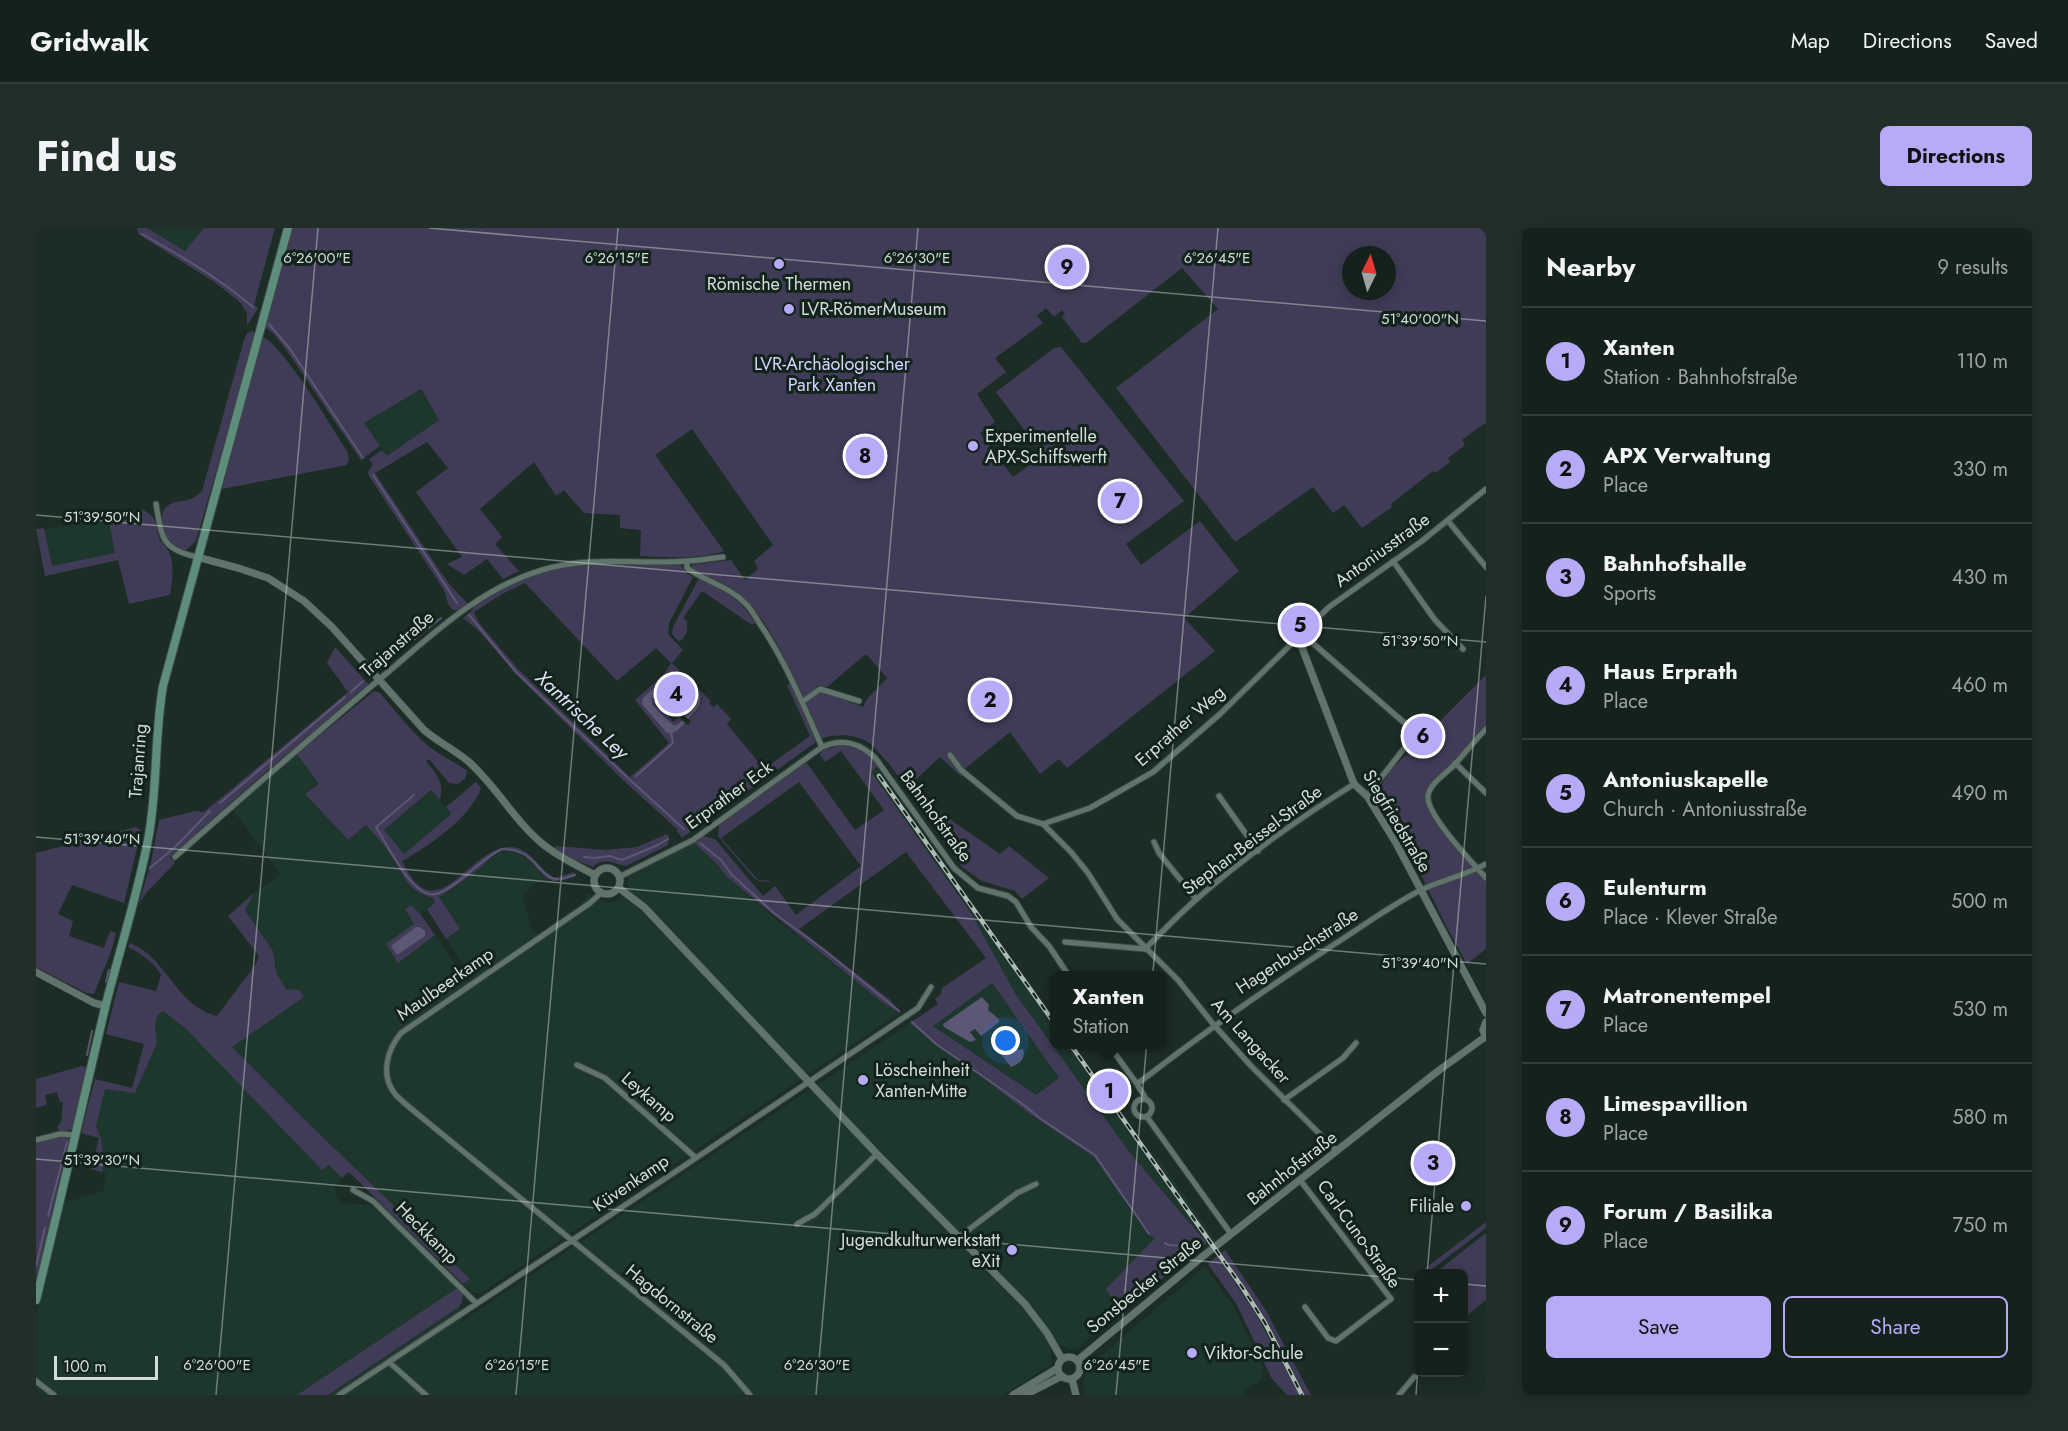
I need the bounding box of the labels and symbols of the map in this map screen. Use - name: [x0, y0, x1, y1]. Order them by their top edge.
- pin: 9: [1048, 244, 1086, 290]
- north arrow: [1342, 246, 1396, 300]
- text: 6°26'00"E: [283, 247, 351, 269]
- text: 6°26'15"E: [585, 247, 649, 269]
- text: 6°26'30"E: [884, 247, 950, 269]
- text: 6°26'45"E: [1184, 247, 1250, 269]
- marker: Römische Thermen: [772, 257, 786, 271]
- place label: Römische Thermen: [707, 271, 851, 297]
- place label: LVR-RömerMuseum: [801, 296, 946, 322]
- marker: LVR-RömerMuseum: [782, 302, 796, 316]
- text: 51°40'00"N: [1381, 308, 1459, 330]
- park label: LVR-Archäologischer Park Xanten: [754, 351, 911, 398]
- place label: Experimentelle APX-Schiffswerft: [985, 423, 1108, 470]
- pin: 8: [846, 434, 884, 478]
- marker: Experimentelle APX-Schiffswerft: [966, 439, 980, 453]
- pin: 7: [1100, 478, 1140, 524]
- text: 51°39'50"N: [64, 506, 140, 528]
- street label: Antoniusstraße: [1329, 507, 1435, 593]
- pin: 5: [1280, 602, 1320, 648]
- street label: Trajanstraße: [354, 605, 440, 683]
- text: 51°39'50"N: [1382, 630, 1458, 652]
- water label: Xantrische Ley: [528, 663, 636, 767]
- pin: 4: [656, 672, 696, 716]
- pin: 2: [970, 678, 1010, 722]
- street label: Erprather Weg: [1129, 680, 1231, 772]
- pin: 6: [1404, 714, 1442, 758]
- street label: Trajanring: [122, 723, 154, 799]
- street label: Erprather Eck: [680, 754, 778, 836]
- street label: Bahnhofstraße: [894, 765, 978, 867]
- street label: Siegfriedstraße: [1356, 765, 1438, 877]
- street label: Stephan-Beissel-Straße: [1177, 779, 1327, 901]
- text: 51°39'40"N: [64, 828, 140, 850]
- street label: Hagenbuschstraße: [1231, 902, 1363, 1000]
- street label: Maulbeerkamp: [391, 941, 499, 1027]
- text: 51°39'40"N: [1382, 952, 1458, 974]
- street label: Am Langacker: [1205, 992, 1297, 1090]
- your location: [991, 1026, 1020, 1055]
- place label: Löscheinheit Xanten-Mitte: [875, 1057, 970, 1104]
- street label: Leykamp: [616, 1066, 682, 1128]
- pin: 1: [1090, 1068, 1128, 1114]
- marker: Löscheinheit Xanten-Mitte: [856, 1073, 870, 1087]
- street label: Bahnhofstraße: [1241, 1125, 1343, 1211]
- pin: 3: [1414, 1140, 1452, 1186]
- street label: Küvenkamp: [588, 1148, 674, 1218]
- text: 51°39'30"N: [64, 1149, 140, 1171]
- street label: Carl-Cuno-Straße: [1311, 1174, 1407, 1294]
- place label: Filiale: [1409, 1193, 1454, 1219]
- street label: Heckkamp: [390, 1196, 464, 1270]
- marker: Filiale: [1459, 1199, 1473, 1213]
- place label: Jugendkulturwerkstatt eXit: [839, 1227, 1001, 1274]
- street label: Sonsbecker Straße: [1081, 1230, 1207, 1340]
- marker: Jugendkulturwerkstatt eXit: [1005, 1243, 1019, 1257]
- street label: Hagdornstraße: [620, 1258, 724, 1350]
- place label: Viktor-Schule: [1204, 1340, 1303, 1366]
- marker: Viktor-Schule: [1185, 1346, 1199, 1360]
- scale bar: [54, 1353, 158, 1380]
- text: 6°26'00"E: [183, 1354, 251, 1376]
- text: 6°26'15"E: [485, 1354, 549, 1376]
- text: 6°26'30"E: [784, 1354, 850, 1376]
- text: 6°26'45"E: [1084, 1354, 1150, 1376]

